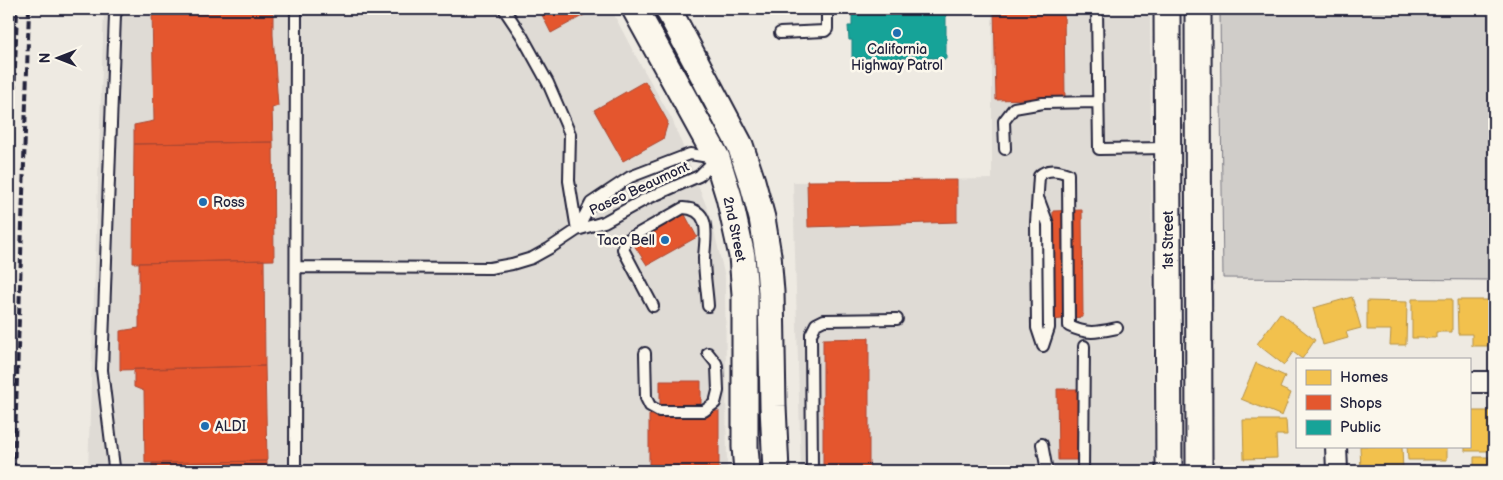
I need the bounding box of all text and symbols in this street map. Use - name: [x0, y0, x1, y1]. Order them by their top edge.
- marker: California Highway Patrol: [891, 27, 903, 39]
- north arrow: [32, 32, 82, 82]
- place label: California Highway Patrol: [851, 41, 943, 74]
- text: N: [37, 53, 54, 63]
- street label: Paseo Beaumont: [586, 158, 693, 219]
- place label: Ross: [213, 194, 245, 211]
- street label: 2nd Street: [719, 195, 750, 264]
- marker: Ross: [197, 196, 209, 208]
- street label: 1st Street: [1160, 210, 1177, 269]
- place label: Taco Bell: [597, 232, 655, 249]
- marker: Taco Bell: [659, 234, 671, 246]
- legend: [1296, 358, 1470, 448]
- text: Homes: [1340, 368, 1389, 387]
- text: Shops: [1340, 394, 1383, 413]
- place label: ALDI: [215, 418, 246, 435]
- text: Public: [1340, 418, 1381, 437]
- marker: ALDI: [199, 420, 211, 432]

